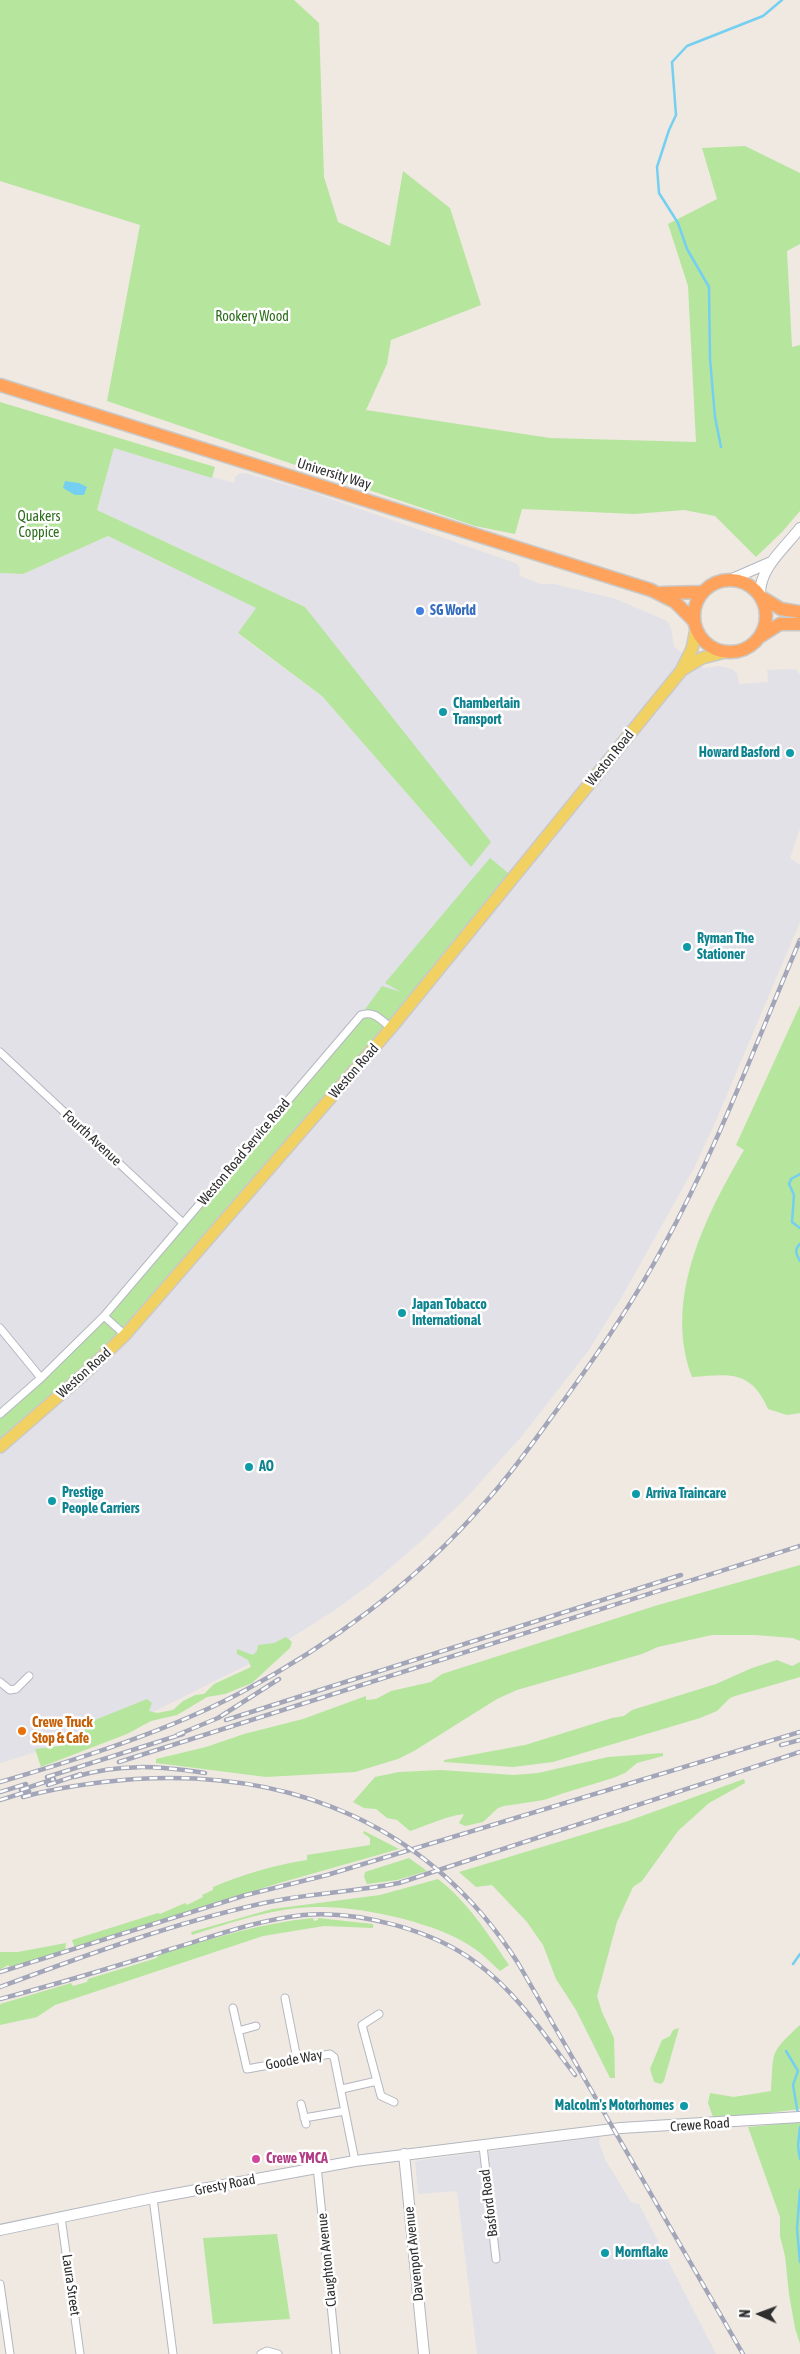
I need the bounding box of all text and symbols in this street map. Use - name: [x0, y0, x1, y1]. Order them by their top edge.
- park label: Rookery Wood: [215, 309, 289, 325]
- street label: University Way: [295, 455, 373, 493]
- park label: Quakers Coppice: [18, 509, 60, 542]
- place label: SG World: [430, 603, 476, 619]
- marker: SG World: [414, 605, 426, 617]
- place label: Chamberlain Transport: [453, 696, 520, 729]
- marker: Chamberlain Transport: [437, 706, 449, 718]
- street label: Weston Road: [582, 727, 638, 789]
- place label: Howard Basford: [699, 745, 780, 761]
- marker: Howard Basford: [784, 747, 796, 759]
- place label: Ryman The Stationer: [697, 931, 754, 964]
- marker: Ryman The Stationer: [681, 941, 693, 953]
- street label: Weston Road: [326, 1040, 382, 1102]
- street label: Weston Road Service Road: [194, 1095, 294, 1209]
- street label: Fourth Avenue: [59, 1107, 125, 1169]
- place label: Japan Tobacco International: [412, 1297, 487, 1330]
- marker: Japan Tobacco International: [396, 1307, 408, 1319]
- street label: Weston Road: [54, 1344, 114, 1402]
- place label: AO: [259, 1459, 274, 1475]
- marker: AO: [243, 1461, 255, 1473]
- place label: Prestige People Carriers: [62, 1485, 140, 1518]
- place label: Arriva Traincare: [646, 1486, 726, 1502]
- marker: Arriva Traincare: [630, 1488, 642, 1500]
- marker: Prestige People Carriers: [46, 1495, 58, 1507]
- place label: Crewe Truck Stop & Cafe: [32, 1715, 93, 1748]
- marker: Crewe Truck Stop & Cafe: [16, 1725, 28, 1737]
- street label: Goode Way: [264, 2046, 324, 2074]
- place label: Malcolm's Motorhomes: [555, 2098, 674, 2114]
- marker: Malcolm's Motorhomes: [678, 2100, 690, 2112]
- street label: Crewe Road: [670, 2115, 730, 2135]
- place label: Crewe YMCA: [266, 2151, 328, 2167]
- marker: Crewe YMCA: [250, 2153, 262, 2165]
- street label: Basford Road: [477, 2168, 501, 2238]
- street label: Gresty Road: [193, 2171, 257, 2199]
- street label: Davenport Avenue: [401, 2206, 427, 2302]
- street label: Claughton Avenue: [314, 2212, 340, 2308]
- place label: Mornflake: [615, 2245, 668, 2261]
- marker: Mornflake: [599, 2247, 611, 2259]
- street label: Laura Street: [58, 2253, 84, 2317]
- north arrow: [735, 2289, 785, 2339]
- text: N: [737, 2309, 753, 2318]

